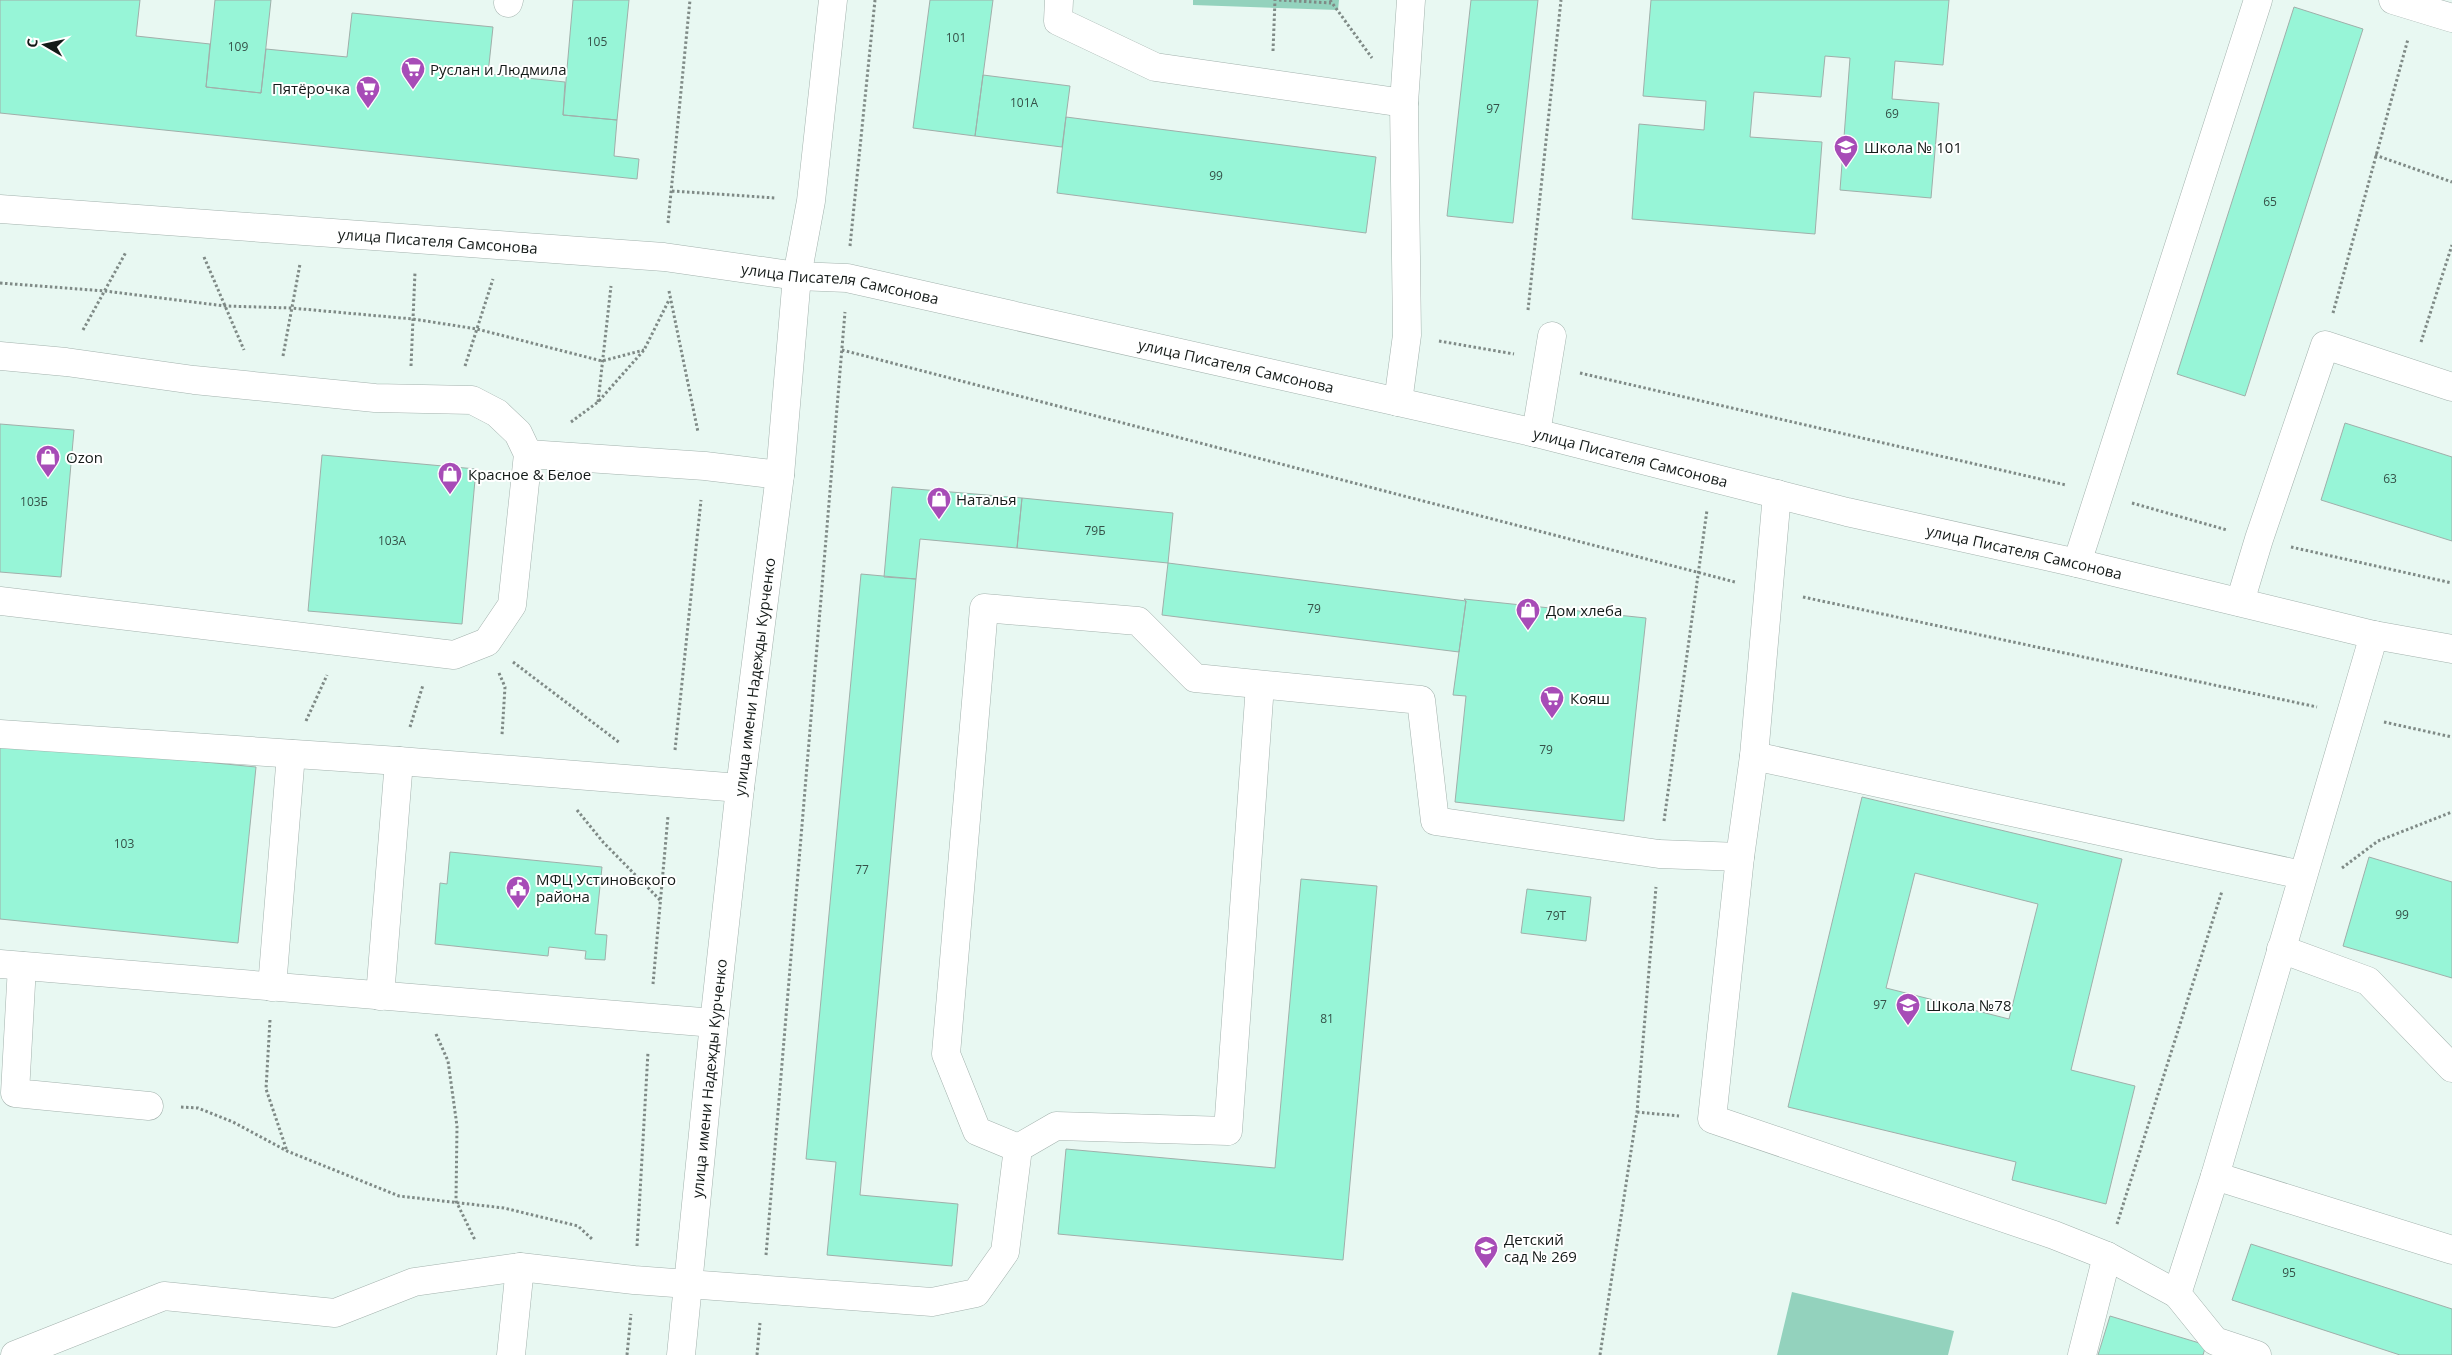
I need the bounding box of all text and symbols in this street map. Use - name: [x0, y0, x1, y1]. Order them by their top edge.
- north arrow: [20, 20, 70, 70]
- house number: 101: [946, 29, 966, 46]
- house number: 105: [587, 33, 607, 50]
- text: С: [22, 37, 42, 49]
- house number: 109: [228, 38, 248, 55]
- supermarket icon: Руслан и Людмила: [400, 56, 426, 90]
- place label: Руслан и Людмила: [430, 59, 567, 79]
- supermarket icon: Пятёрочка: [355, 75, 381, 109]
- place label: Пятёрочка: [272, 78, 350, 98]
- house number: 101А: [1010, 94, 1038, 111]
- house number: 97: [1486, 100, 1500, 117]
- house number: 69: [1885, 105, 1899, 122]
- school or university icon: Школа № 101: [1833, 134, 1859, 168]
- place label: Школа № 101: [1864, 137, 1962, 157]
- house number: 99: [1209, 167, 1223, 184]
- house number: 65: [2263, 193, 2277, 210]
- street label: улица Писателя Самсонова: [337, 223, 538, 258]
- street label: улица Писателя Самсонова: [740, 258, 941, 308]
- street label: улица Писателя Самсонова: [1136, 334, 1336, 397]
- street label: улица Писателя Самсонова: [1531, 423, 1730, 491]
- shop icon: Ozon: [35, 444, 61, 478]
- place label: Ozon: [66, 447, 103, 467]
- shop icon: Красное & Белое: [437, 461, 463, 495]
- place label: Красное & Белое: [468, 464, 591, 484]
- house number: 63: [2383, 470, 2397, 487]
- shop icon: Наталья: [926, 486, 952, 520]
- place label: Наталья: [956, 489, 1017, 509]
- house number: 103Б: [20, 493, 48, 510]
- street label: улица Писателя Самсонова: [1925, 520, 2124, 584]
- house number: 79Б: [1084, 522, 1106, 539]
- house number: 103А: [378, 532, 406, 549]
- street label: улица имени Надежды Курченко: [729, 556, 779, 797]
- shop icon: Дом хлеба: [1515, 597, 1541, 631]
- house number: 79: [1307, 600, 1321, 617]
- place label: Дом хлеба: [1546, 600, 1622, 620]
- supermarket icon: Кояш: [1539, 685, 1565, 719]
- place label: Кояш: [1570, 688, 1610, 708]
- house number: 79: [1539, 741, 1553, 758]
- house number: 103: [114, 835, 134, 852]
- house number: 77: [855, 861, 869, 878]
- place label: МФЦ Устиновского района: [536, 869, 676, 906]
- public building icon: МФЦ Устиновского района: [505, 875, 531, 909]
- house number: 99: [2395, 906, 2409, 923]
- house number: 79Т: [1546, 907, 1567, 924]
- street label: улица имени Надежды Курченко: [687, 958, 731, 1199]
- school or university icon: Школа №78: [1895, 992, 1921, 1026]
- place label: Школа №78: [1926, 995, 2012, 1015]
- house number: 97: [1873, 996, 1887, 1013]
- house number: 81: [1320, 1010, 1334, 1027]
- place label: Детский сад № 269: [1504, 1229, 1577, 1266]
- school or university icon: Детский сад № 269: [1473, 1235, 1499, 1269]
- house number: 95: [2282, 1264, 2296, 1281]

